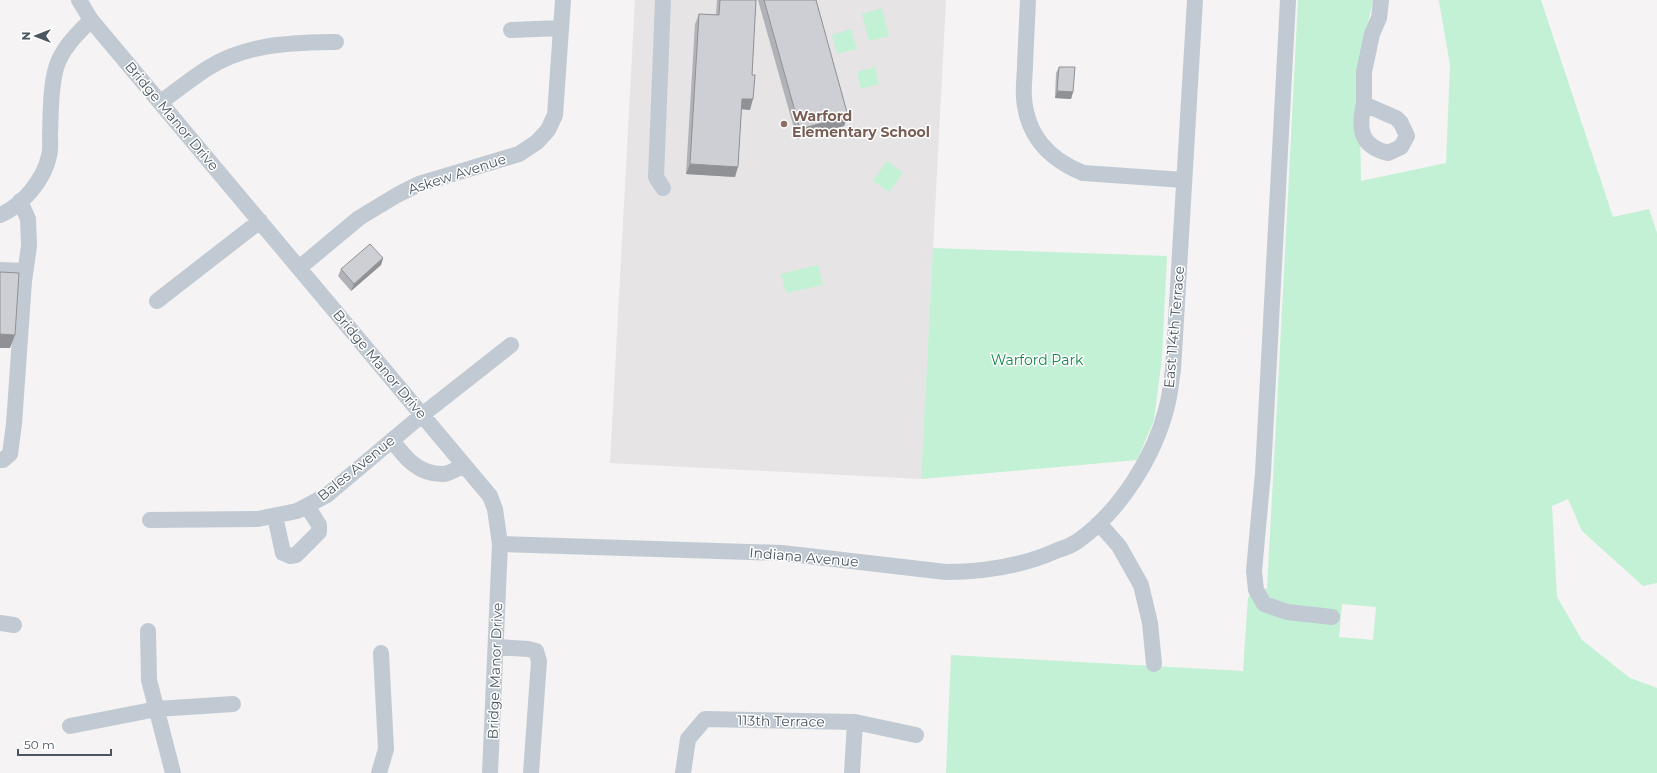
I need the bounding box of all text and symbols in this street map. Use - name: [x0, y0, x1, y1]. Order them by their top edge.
- north arrow: [16, 16, 56, 56]
- text: N: [19, 32, 33, 40]
- street label: Bridge Manor Drive: [121, 58, 223, 174]
- place label: Warford Elementary School: [792, 107, 930, 141]
- marker: Warford Elementary School: [779, 119, 789, 129]
- street label: Askew Avenue: [406, 150, 508, 198]
- street label: East 114th Terrace: [1160, 265, 1188, 389]
- street label: Bridge Manor Drive: [329, 306, 431, 422]
- park label: Warford Park: [991, 351, 1084, 369]
- street label: Bales Avenue: [314, 431, 398, 505]
- street label: Indiana Avenue: [749, 543, 859, 571]
- street label: Bridge Manor Drive: [484, 602, 506, 740]
- street label: 113th Terrace: [737, 711, 825, 731]
- scale bar: [18, 731, 111, 757]
- text: 50 m: [24, 737, 55, 752]

